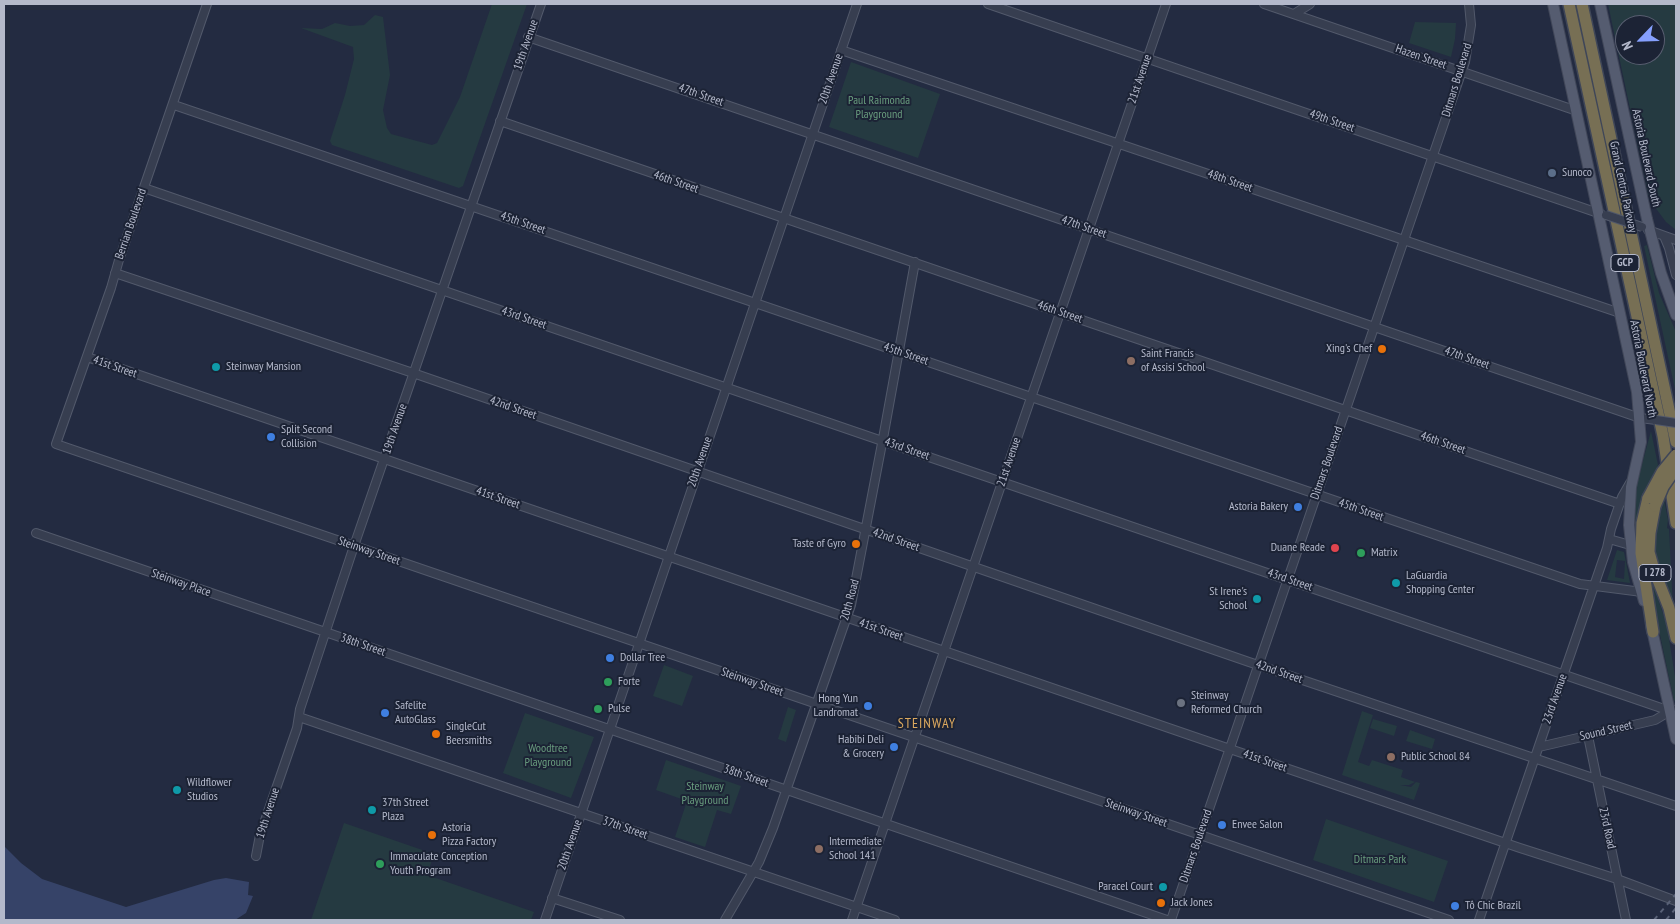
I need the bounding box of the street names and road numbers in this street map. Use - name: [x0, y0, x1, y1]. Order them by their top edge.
- street label: 19th Avenue: [511, 18, 541, 72]
- street label: Ditmars Boulevard: [1439, 41, 1475, 119]
- street label: Hazen Street: [1394, 42, 1448, 72]
- street label: 20th Avenue: [816, 52, 846, 106]
- street label: 21st Avenue: [1125, 53, 1155, 105]
- street label: 47th Street: [677, 81, 725, 109]
- street label: 49th Street: [1308, 107, 1356, 135]
- street label: Astoria Boulevard South: [1629, 108, 1663, 208]
- street label: Grand Central Parkway: [1606, 140, 1640, 234]
- street label: 48th Street: [1206, 167, 1254, 195]
- street label: 46th Street: [652, 168, 700, 196]
- street label: Berrian Boulevard: [112, 187, 150, 261]
- street label: 45th Street: [499, 209, 547, 237]
- street label: 47th Street: [1060, 213, 1108, 241]
- road number: GCP: [1611, 254, 1639, 272]
- street label: 46th Street: [1036, 298, 1084, 326]
- street label: 43rd Street: [500, 304, 548, 332]
- street label: Astoria Boulevard North: [1626, 319, 1660, 419]
- street label: 45th Street: [882, 340, 930, 368]
- street label: 47th Street: [1443, 344, 1491, 372]
- street label: 41st Street: [91, 353, 139, 381]
- street label: 42nd Street: [488, 393, 538, 423]
- street label: 19th Avenue: [380, 402, 410, 456]
- street label: Ditmars Boulevard: [1308, 425, 1346, 501]
- street label: 46th Street: [1419, 429, 1467, 457]
- street label: 20th Avenue: [685, 435, 715, 489]
- street label: 43rd Street: [883, 435, 931, 463]
- street label: 21st Avenue: [994, 436, 1024, 488]
- street label: 41st Street: [474, 484, 522, 512]
- street label: 45th Street: [1337, 496, 1385, 524]
- street label: 42nd Street: [871, 525, 921, 555]
- street label: Steinway Street: [336, 534, 402, 568]
- road number: I 278: [1639, 564, 1671, 582]
- street label: Steinway Place: [149, 566, 213, 600]
- street label: 43rd Street: [1266, 566, 1314, 594]
- street label: 20th Road: [838, 578, 862, 622]
- street label: 41st Street: [857, 616, 905, 644]
- street label: 38th Street: [339, 631, 387, 659]
- street label: 42nd Street: [1254, 657, 1304, 687]
- street label: Steinway Street: [719, 665, 785, 699]
- street label: 23rd Avenue: [1540, 672, 1570, 726]
- street label: Sound Street: [1578, 718, 1634, 744]
- street label: 41st Street: [1241, 747, 1289, 775]
- street label: 38th Street: [722, 762, 770, 790]
- street label: 19th Avenue: [253, 786, 283, 840]
- street label: Steinway Street: [1103, 796, 1169, 830]
- street label: 23rd Road: [1596, 806, 1618, 850]
- street label: Ditmars Boulevard: [1177, 808, 1215, 884]
- street label: 37th Street: [601, 814, 649, 842]
- street label: 20th Avenue: [555, 818, 585, 872]

